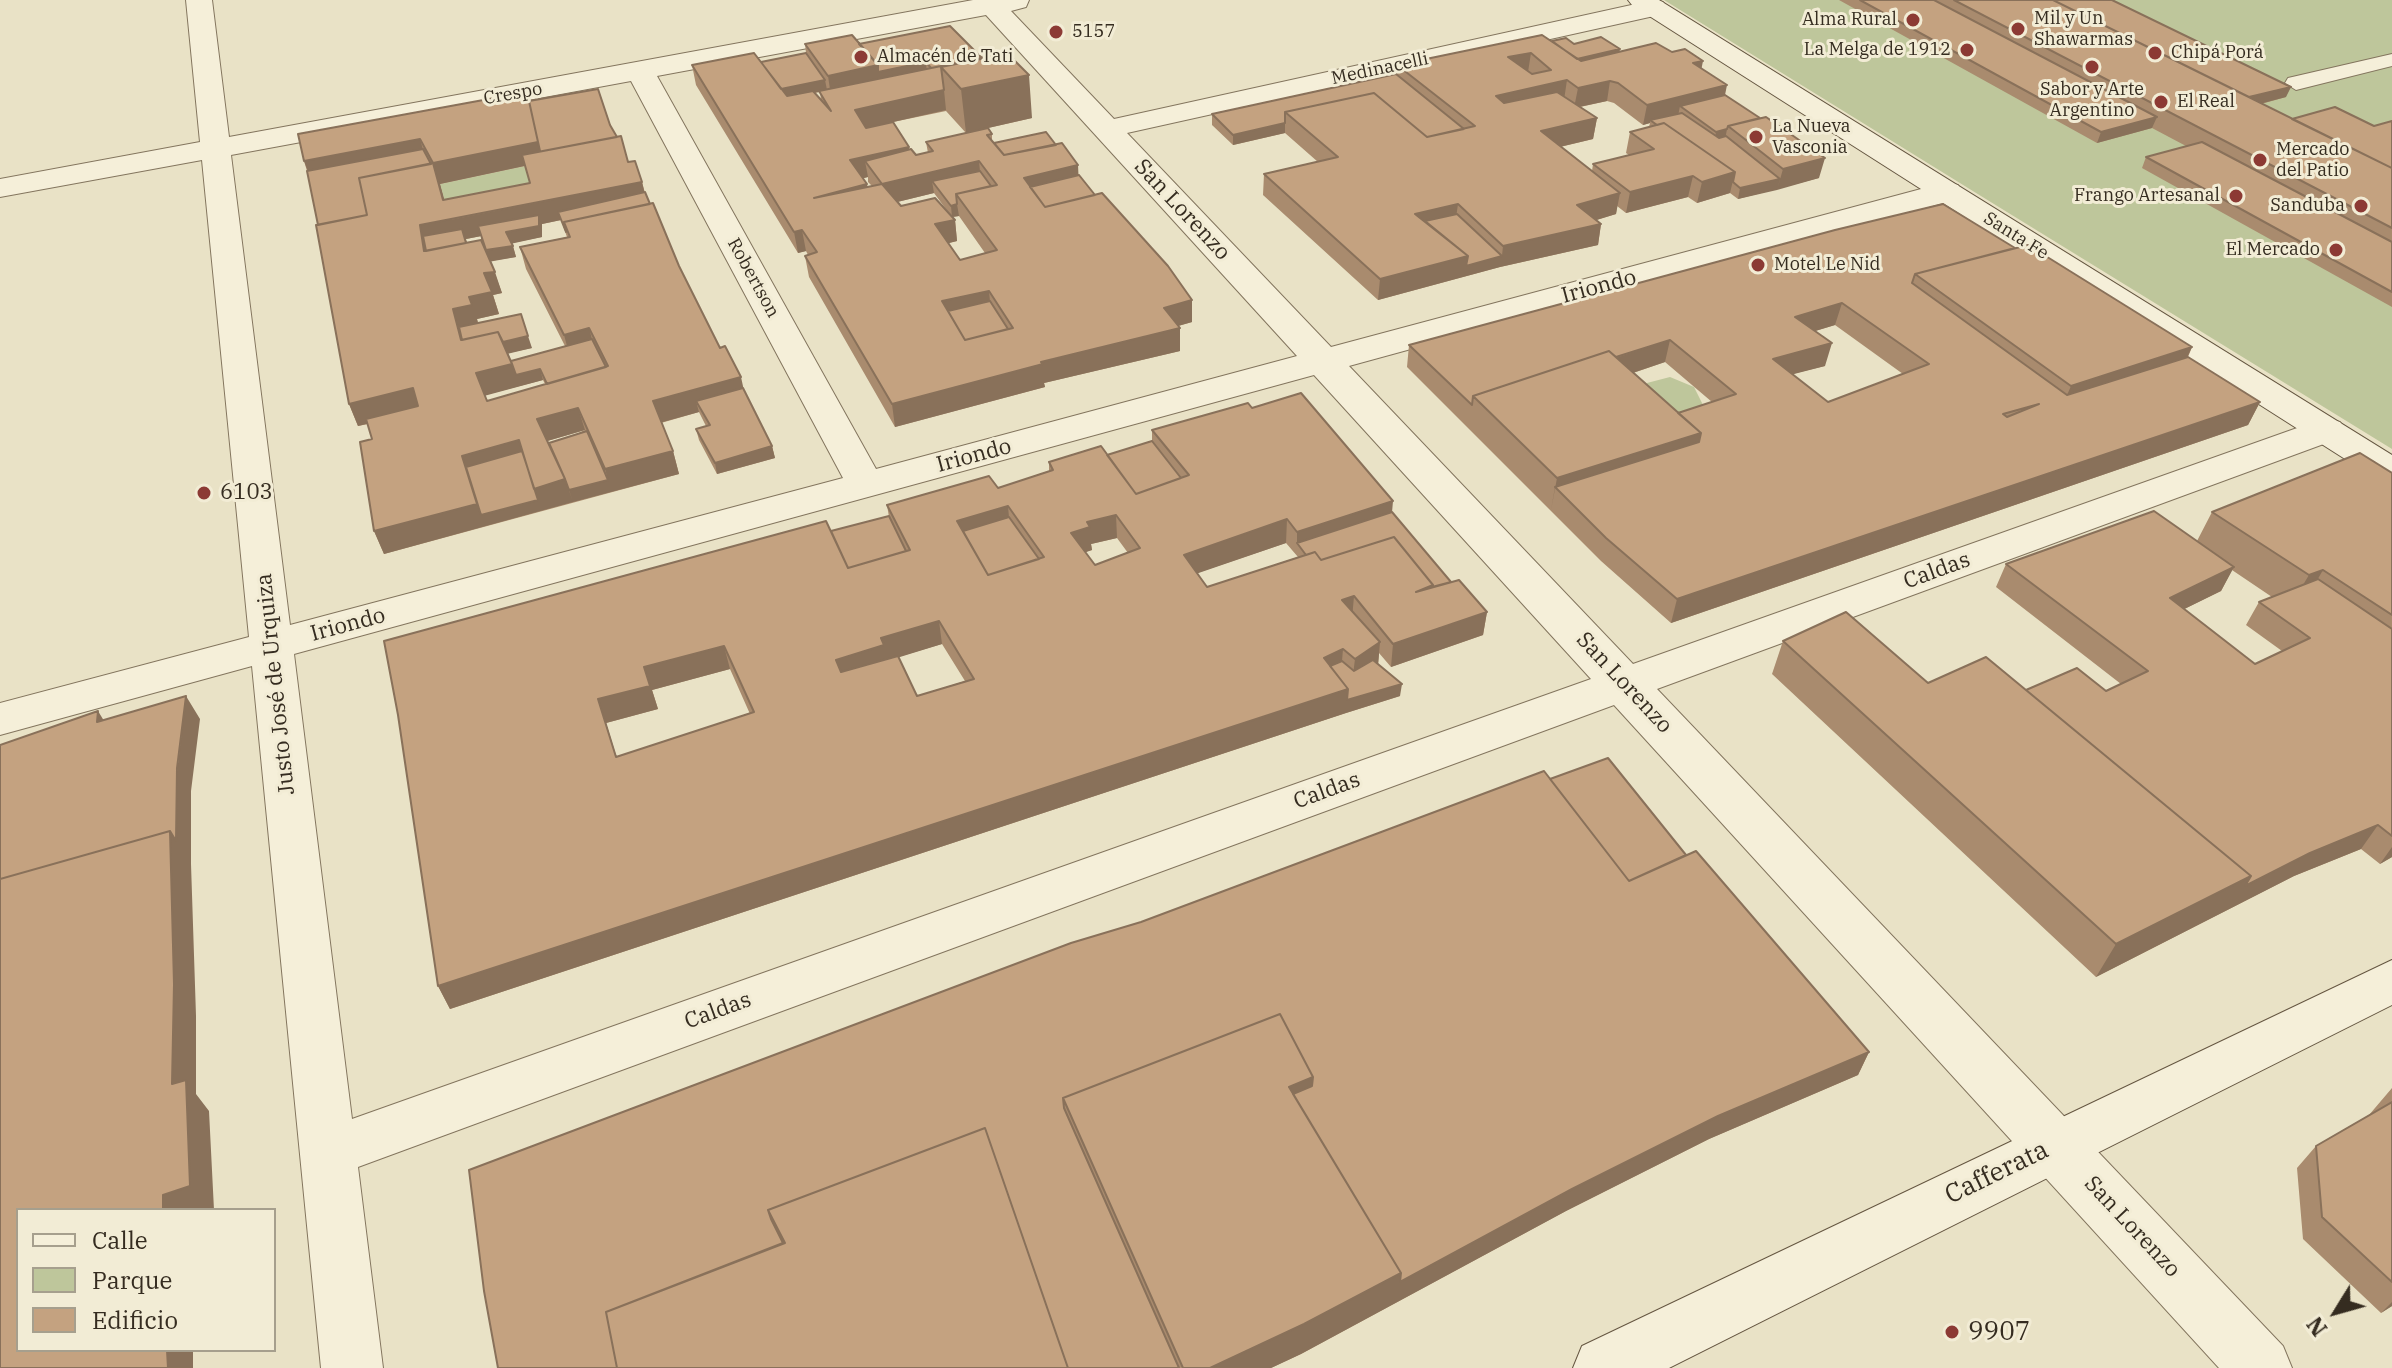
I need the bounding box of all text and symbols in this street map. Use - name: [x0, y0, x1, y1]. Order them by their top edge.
- place label: Mil y Un Shawarmas: [2034, 8, 2133, 50]
- place label: Alma Rural: [1802, 9, 1897, 31]
- marker: Alma Rural: [1904, 11, 1922, 29]
- marker: Mil y Un Shawarmas: [2009, 20, 2027, 38]
- place label: 5157: [1072, 21, 1115, 43]
- marker: 5157: [1047, 23, 1065, 41]
- place label: La Melga de 1912: [1804, 39, 1951, 61]
- marker: La Melga de 1912: [1958, 41, 1976, 59]
- place label: Chipá Porá: [2171, 42, 2264, 64]
- marker: Chipá Porá: [2146, 44, 2164, 62]
- place label: Almacén de Tati: [877, 46, 1013, 68]
- marker: Almacén de Tati: [852, 48, 870, 66]
- street label: Medinacelli: [1329, 48, 1431, 90]
- marker: Sabor y Arte Argentino: [2083, 58, 2101, 76]
- street label: Crespo: [482, 78, 544, 110]
- place label: Sabor y Arte Argentino: [2040, 79, 2144, 122]
- place label: El Real: [2177, 91, 2235, 113]
- marker: El Real: [2152, 93, 2170, 111]
- place label: La Nueva Vasconia: [1772, 116, 1851, 158]
- marker: La Nueva Vasconia: [1747, 128, 1765, 146]
- place label: Mercado del Patio: [2276, 139, 2349, 182]
- marker: Mercado del Patio: [2251, 151, 2269, 169]
- street label: San Lorenzo: [1129, 154, 1235, 266]
- place label: Frango Artesanal: [2074, 185, 2220, 207]
- marker: Frango Artesanal: [2227, 187, 2245, 205]
- place label: Sanduba: [2270, 195, 2345, 217]
- marker: Sanduba: [2352, 197, 2370, 215]
- street label: Santa Fe: [1980, 208, 2052, 264]
- street label: Robertson: [722, 234, 784, 322]
- place label: El Mercado: [2225, 239, 2320, 261]
- marker: El Mercado: [2327, 241, 2345, 259]
- place label: Motel Le Nid: [1774, 254, 1881, 276]
- marker: Motel Le Nid: [1749, 256, 1767, 274]
- street label: Iriondo: [1559, 264, 1639, 310]
- street label: Iriondo: [934, 433, 1014, 479]
- place label: 6103: [220, 480, 273, 506]
- marker: 6103: [195, 484, 213, 502]
- street label: Caldas: [1900, 547, 1974, 595]
- street label: Justo José de Urquiza: [251, 572, 301, 796]
- street label: Iriondo: [308, 602, 388, 648]
- street label: San Lorenzo: [1571, 627, 1677, 739]
- street label: Caldas: [1290, 767, 1364, 815]
- street label: Caldas: [681, 987, 755, 1035]
- street label: Cafferata: [1940, 1135, 2054, 1211]
- street label: San Lorenzo: [2079, 1171, 2185, 1283]
- legend: [16, 1208, 276, 1352]
- text: Calle: [92, 1224, 148, 1256]
- text: Parque: [92, 1264, 172, 1296]
- north arrow: [2296, 1272, 2376, 1352]
- text: Edificio: [92, 1304, 178, 1336]
- text: N: [2300, 1311, 2333, 1342]
- place label: 9907: [1968, 1316, 2030, 1348]
- marker: 9907: [1943, 1323, 1961, 1341]

